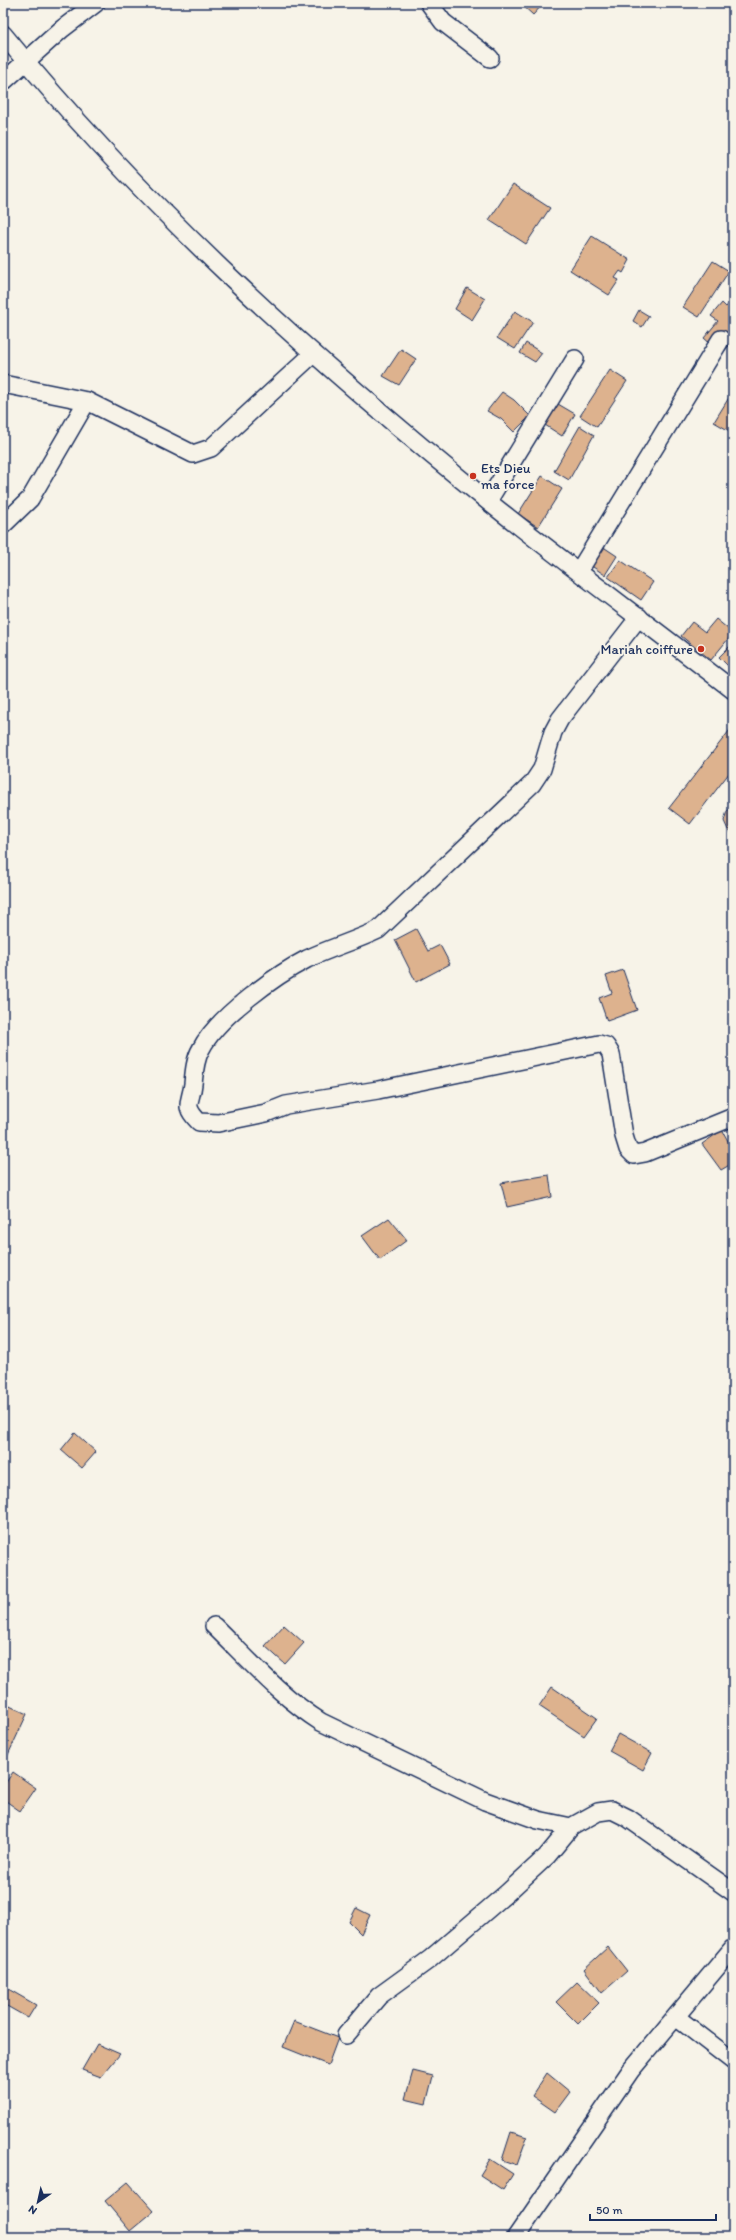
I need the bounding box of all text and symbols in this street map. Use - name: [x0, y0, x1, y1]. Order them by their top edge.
- place label: Ets Dieu ma force: [481, 460, 535, 493]
- marker: Ets Dieu ma force: [468, 471, 478, 481]
- place label: Mariah coiffure: [600, 641, 693, 658]
- marker: Mariah coiffure: [696, 644, 706, 654]
- north arrow: [18, 2182, 58, 2222]
- scale bar: [590, 2196, 716, 2222]
- text: N: [26, 2202, 39, 2217]
- text: 50 m: [596, 2203, 622, 2217]

